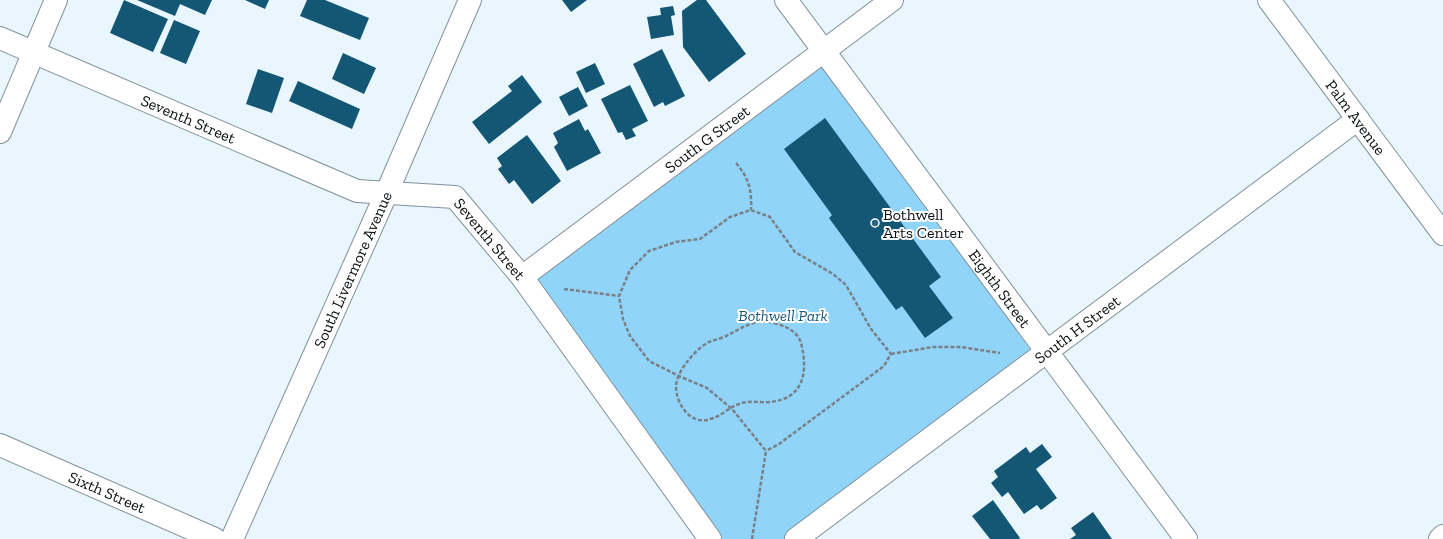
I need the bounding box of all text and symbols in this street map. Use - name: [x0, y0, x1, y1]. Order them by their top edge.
- street label: Palm Avenue: [1322, 76, 1390, 158]
- street label: Seventh Street: [138, 90, 239, 147]
- street label: South G Street: [661, 101, 753, 176]
- street label: South Livermore Avenue: [309, 188, 396, 351]
- street label: Seventh Street: [450, 194, 530, 284]
- place label: Bothwell Arts Center: [883, 205, 964, 242]
- marker: Bothwell Arts Center: [870, 218, 880, 228]
- street label: Eighth Street: [965, 246, 1035, 331]
- street label: South H Street: [1031, 291, 1124, 367]
- park label: Bothwell Park: [738, 306, 828, 325]
- street label: Sixth Street: [66, 467, 149, 517]

